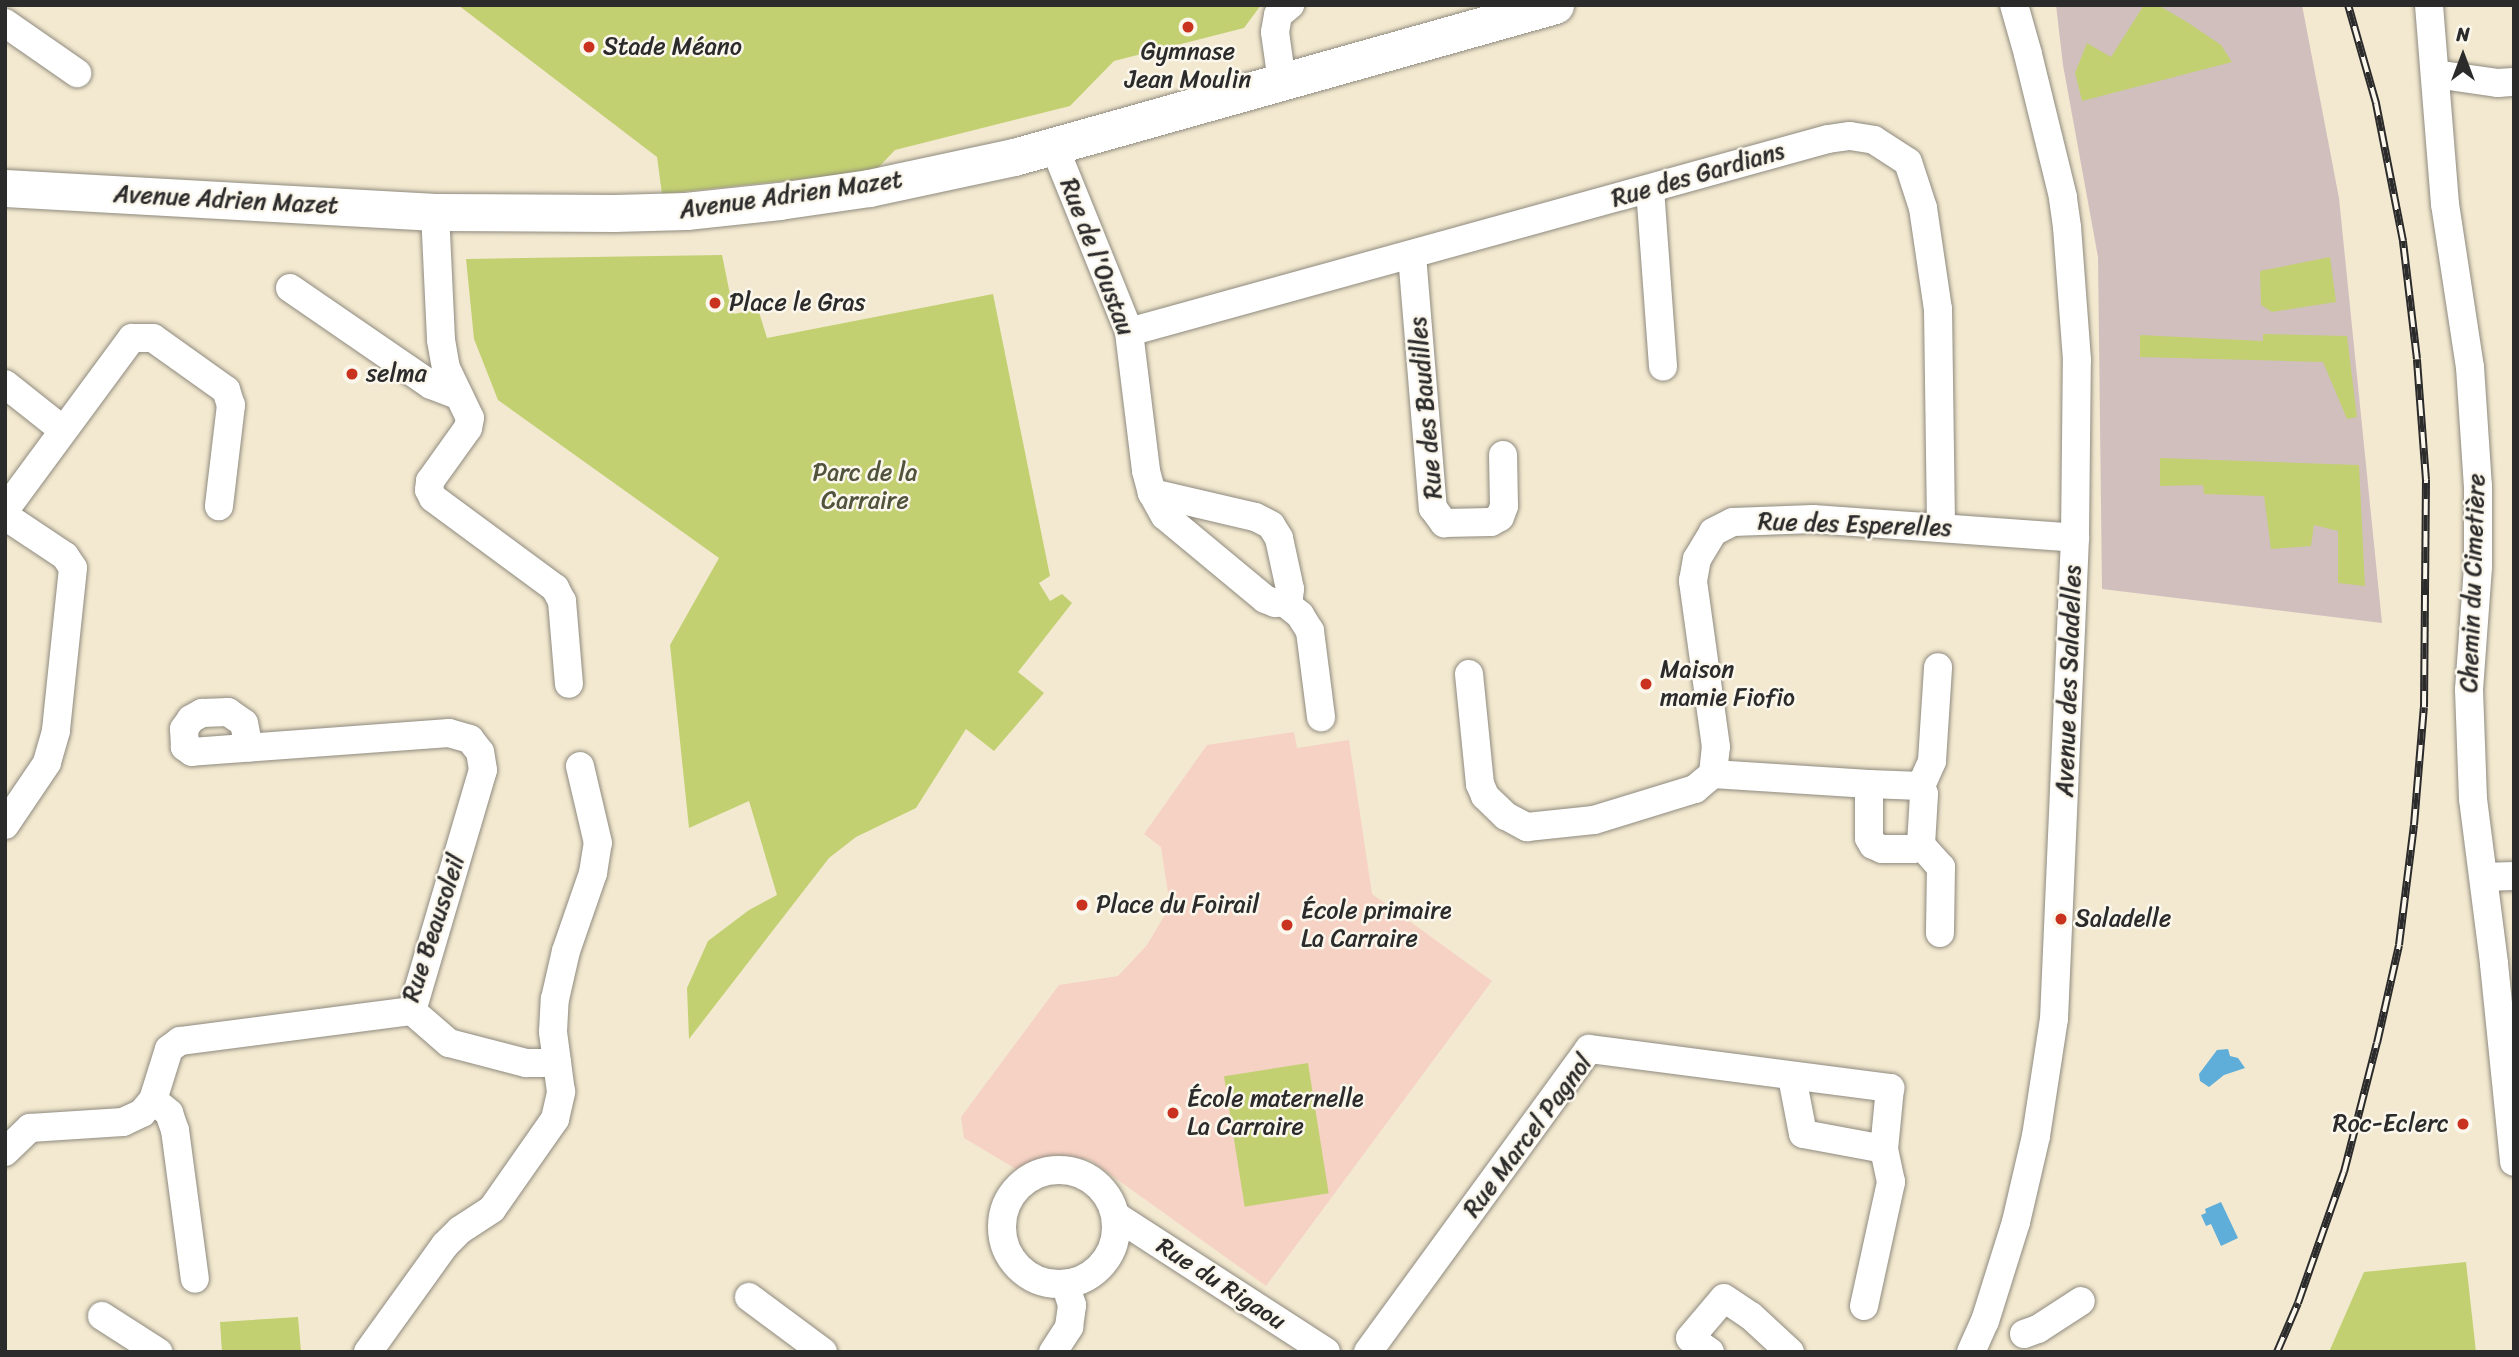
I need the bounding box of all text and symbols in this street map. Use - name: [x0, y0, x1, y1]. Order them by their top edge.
- text: N: [2456, 18, 2470, 51]
- marker: Gymnase Jean Moulin: [1180, 19, 1196, 35]
- north arrow: [2428, 21, 2498, 91]
- place label: Stade Méano: [603, 33, 741, 61]
- place label: Gymnase Jean Moulin: [1125, 38, 1251, 94]
- marker: Stade Méano: [581, 39, 597, 55]
- street label: Rue des Gardians: [1607, 136, 1789, 214]
- street label: Avenue Adrien Mazet: [678, 165, 904, 225]
- street label: Rue de l'Oustau: [1054, 174, 1140, 340]
- street label: Avenue Adrien Mazet: [113, 180, 339, 220]
- place label: Place le Gras: [729, 289, 866, 317]
- marker: Place le Gras: [707, 295, 723, 311]
- street label: Rue des Baudilles: [1404, 315, 1448, 501]
- place label: selma: [366, 360, 427, 388]
- marker: selma: [344, 366, 360, 382]
- park label: Parc de la Carraire: [813, 459, 917, 515]
- street label: Chemin du Cimetière: [2455, 473, 2491, 693]
- street label: Rue des Esperelles: [1757, 507, 1953, 543]
- street label: Avenue des Saladelles: [2051, 564, 2087, 798]
- place label: Maison mamie Fiofio: [1660, 656, 1795, 712]
- marker: Maison mamie Fiofio: [1638, 676, 1654, 692]
- street label: Rue Beausoleil: [396, 850, 472, 1006]
- place label: Place du Foirail: [1096, 891, 1259, 919]
- marker: Place du Foirail: [1074, 897, 1090, 913]
- place label: École primaire La Carraire: [1301, 897, 1452, 953]
- place label: Saladelle: [2075, 905, 2171, 933]
- marker: Saladelle: [2053, 911, 2069, 927]
- marker: École primaire La Carraire: [1279, 917, 1295, 933]
- street label: Rue Marcel Pagnol: [1458, 1049, 1598, 1223]
- place label: École maternelle La Carraire: [1187, 1085, 1364, 1141]
- marker: École maternelle La Carraire: [1165, 1105, 1181, 1121]
- place label: Roc-Eclerc: [2333, 1110, 2449, 1138]
- marker: Roc-Eclerc: [2455, 1116, 2471, 1132]
- street label: Rue du Rigaou: [1151, 1232, 1291, 1336]

